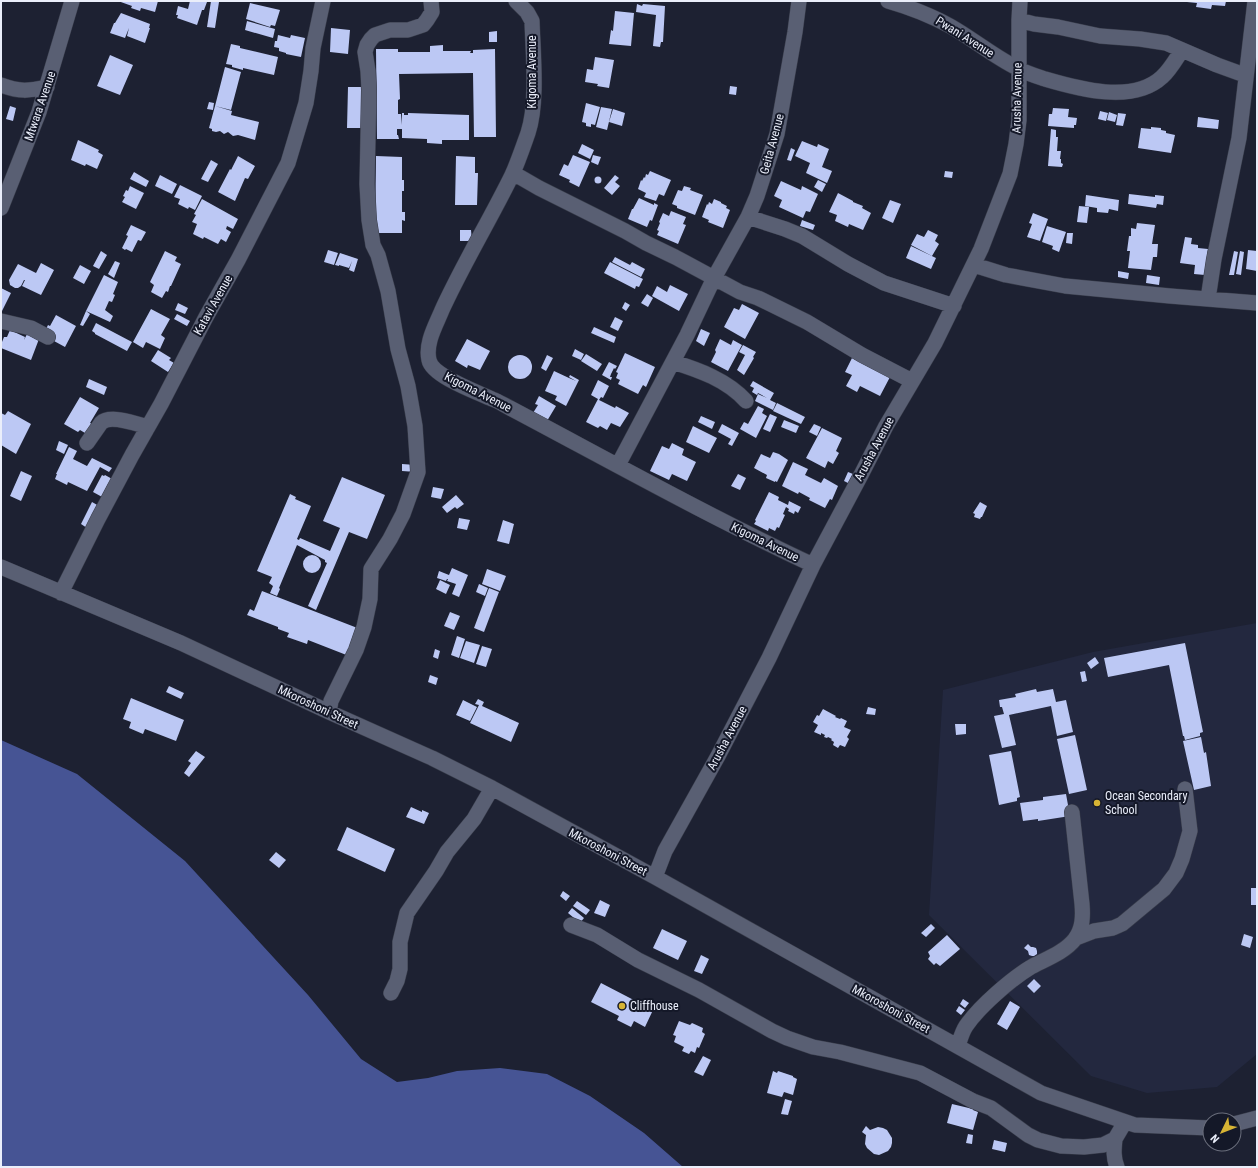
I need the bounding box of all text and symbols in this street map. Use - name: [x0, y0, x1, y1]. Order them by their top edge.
- street label: Pwani Avenue: [933, 14, 997, 61]
- street label: Kigoma Avenue: [525, 35, 539, 109]
- street label: Arusha Avenue: [1009, 62, 1025, 133]
- street label: Mtwara Avenue: [22, 69, 59, 143]
- street label: Geita Avenue: [757, 112, 787, 176]
- street label: Katavi Avenue: [191, 272, 235, 338]
- street label: Kigoma Avenue: [442, 369, 514, 415]
- street label: Arusha Avenue: [851, 414, 897, 483]
- street label: Kigoma Avenue: [729, 520, 801, 565]
- street label: Mkoroshoni Street: [276, 682, 361, 732]
- street label: Arusha Avenue: [704, 703, 750, 772]
- place label: Ocean Secondary School: [1105, 789, 1187, 817]
- marker: Ocean Secondary School: [1092, 798, 1102, 808]
- street label: Mkoroshoni Street: [566, 825, 650, 879]
- street label: Mkoroshoni Street: [850, 982, 933, 1036]
- place label: Cliffhouse: [630, 999, 679, 1013]
- marker: Cliffhouse: [617, 1001, 627, 1011]
- north arrow: [1202, 1112, 1242, 1152]
- text: N: [1208, 1131, 1222, 1145]

